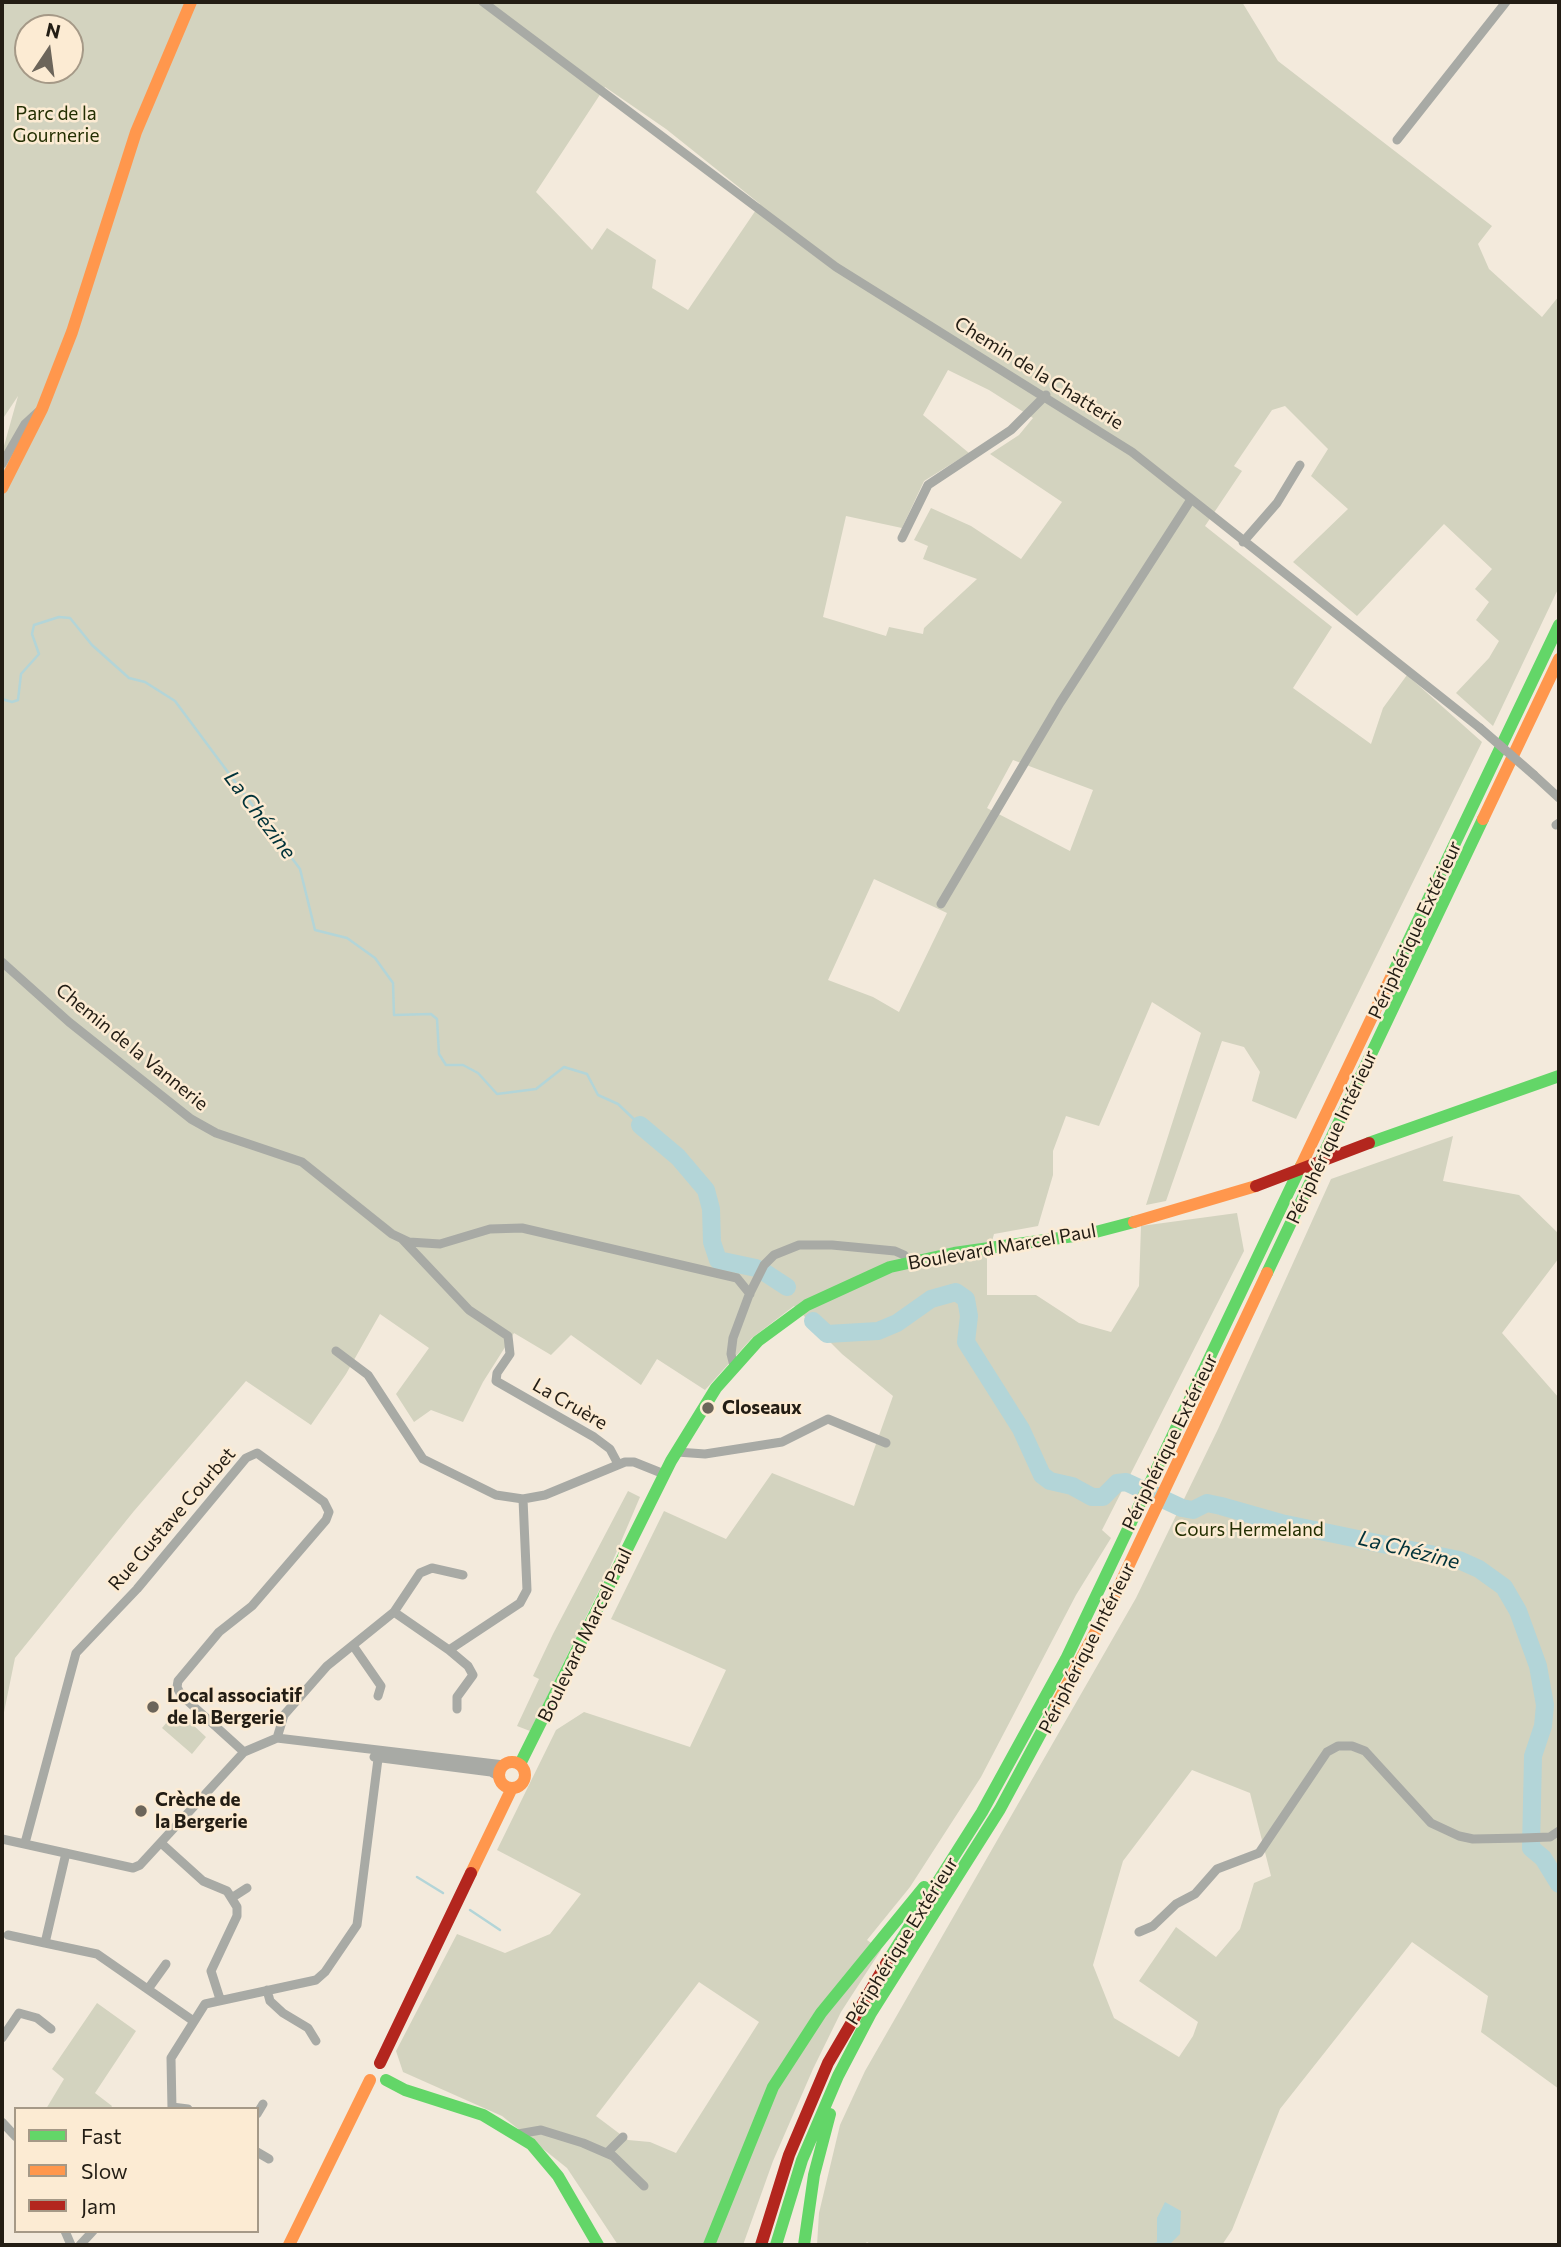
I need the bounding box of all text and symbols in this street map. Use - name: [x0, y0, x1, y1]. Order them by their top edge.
- north arrow: [14, 14, 84, 84]
- text: N: [44, 17, 63, 43]
- park label: Parc de la Gournerie: [13, 103, 99, 147]
- street label: Chemin de la Chatterie: [950, 312, 1128, 434]
- water label: La Chézine: [219, 766, 301, 864]
- street label: Périphérique Extérieur: [1364, 837, 1466, 1023]
- street label: Chemin de la Vannerie: [51, 979, 213, 1115]
- street label: Périphérique Intérieur: [1282, 1047, 1382, 1227]
- street label: Boulevard Marcel Paul: [906, 1219, 1098, 1275]
- street label: Périphérique Extérieur: [1117, 1350, 1223, 1534]
- street label: La Cruère: [528, 1373, 612, 1435]
- place label: Closeaux: [722, 1397, 802, 1419]
- marker: Closeaux: [700, 1400, 716, 1416]
- street label: Rue Gustave Courbet: [104, 1443, 240, 1595]
- park label: Cours Hermeland: [1174, 1519, 1324, 1541]
- water label: La Chézine: [1356, 1525, 1462, 1575]
- street label: Boulevard Marcel Paul: [533, 1544, 637, 1726]
- street label: Périphérique Intérieur: [1034, 1559, 1140, 1737]
- place label: Local associatif de la Bergerie: [167, 1685, 302, 1729]
- marker: Local associatif de la Bergerie: [145, 1699, 161, 1715]
- place label: Crèche de la Bergerie: [155, 1789, 248, 1833]
- marker: Crèche de la Bergerie: [133, 1803, 149, 1819]
- street label: Périphérique Extérieur: [841, 1853, 963, 2029]
- legend: [14, 2107, 259, 2233]
- text: Fast: [81, 2123, 122, 2148]
- text: Slow: [81, 2158, 128, 2183]
- text: Jam: [81, 2193, 116, 2218]

